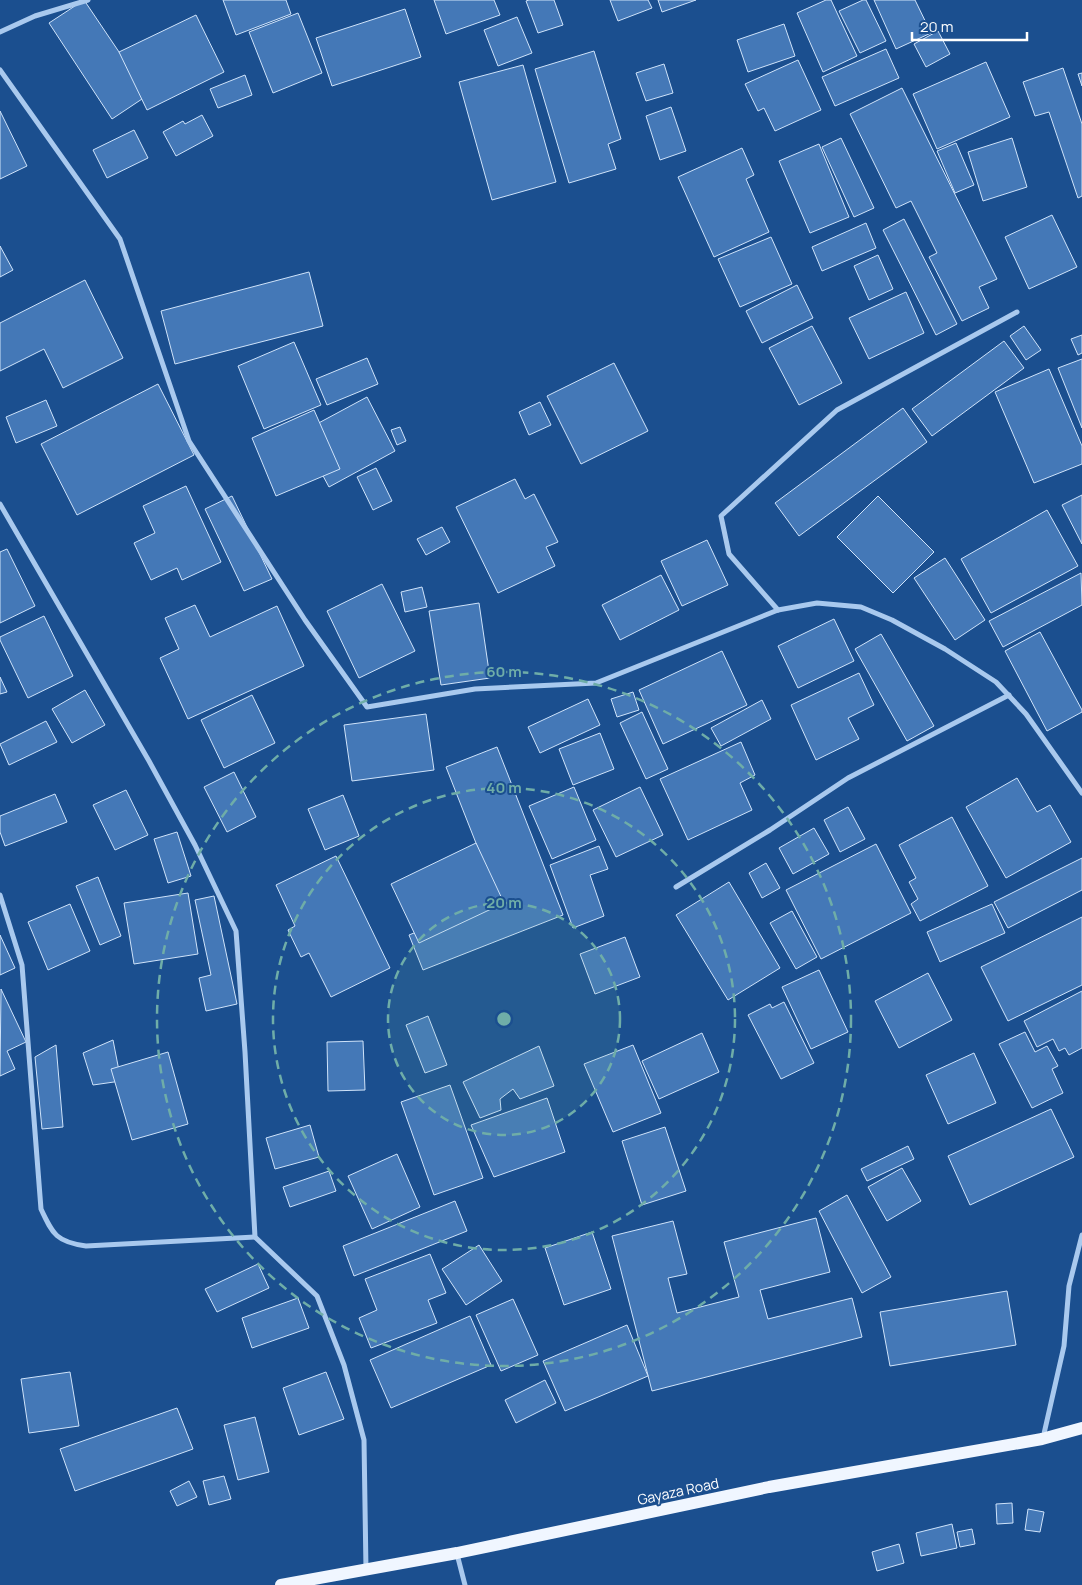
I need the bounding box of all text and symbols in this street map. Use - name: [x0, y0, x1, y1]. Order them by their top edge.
- scale bar: [912, 10, 1027, 42]
- text: 20 m: [920, 16, 953, 37]
- text: 60 m: [486, 661, 522, 682]
- text: 40 m: [486, 777, 522, 798]
- text: 20 m: [486, 892, 522, 913]
- centre of rings: [495, 1010, 513, 1028]
- street label: Gayaza Road: [636, 1473, 720, 1509]

